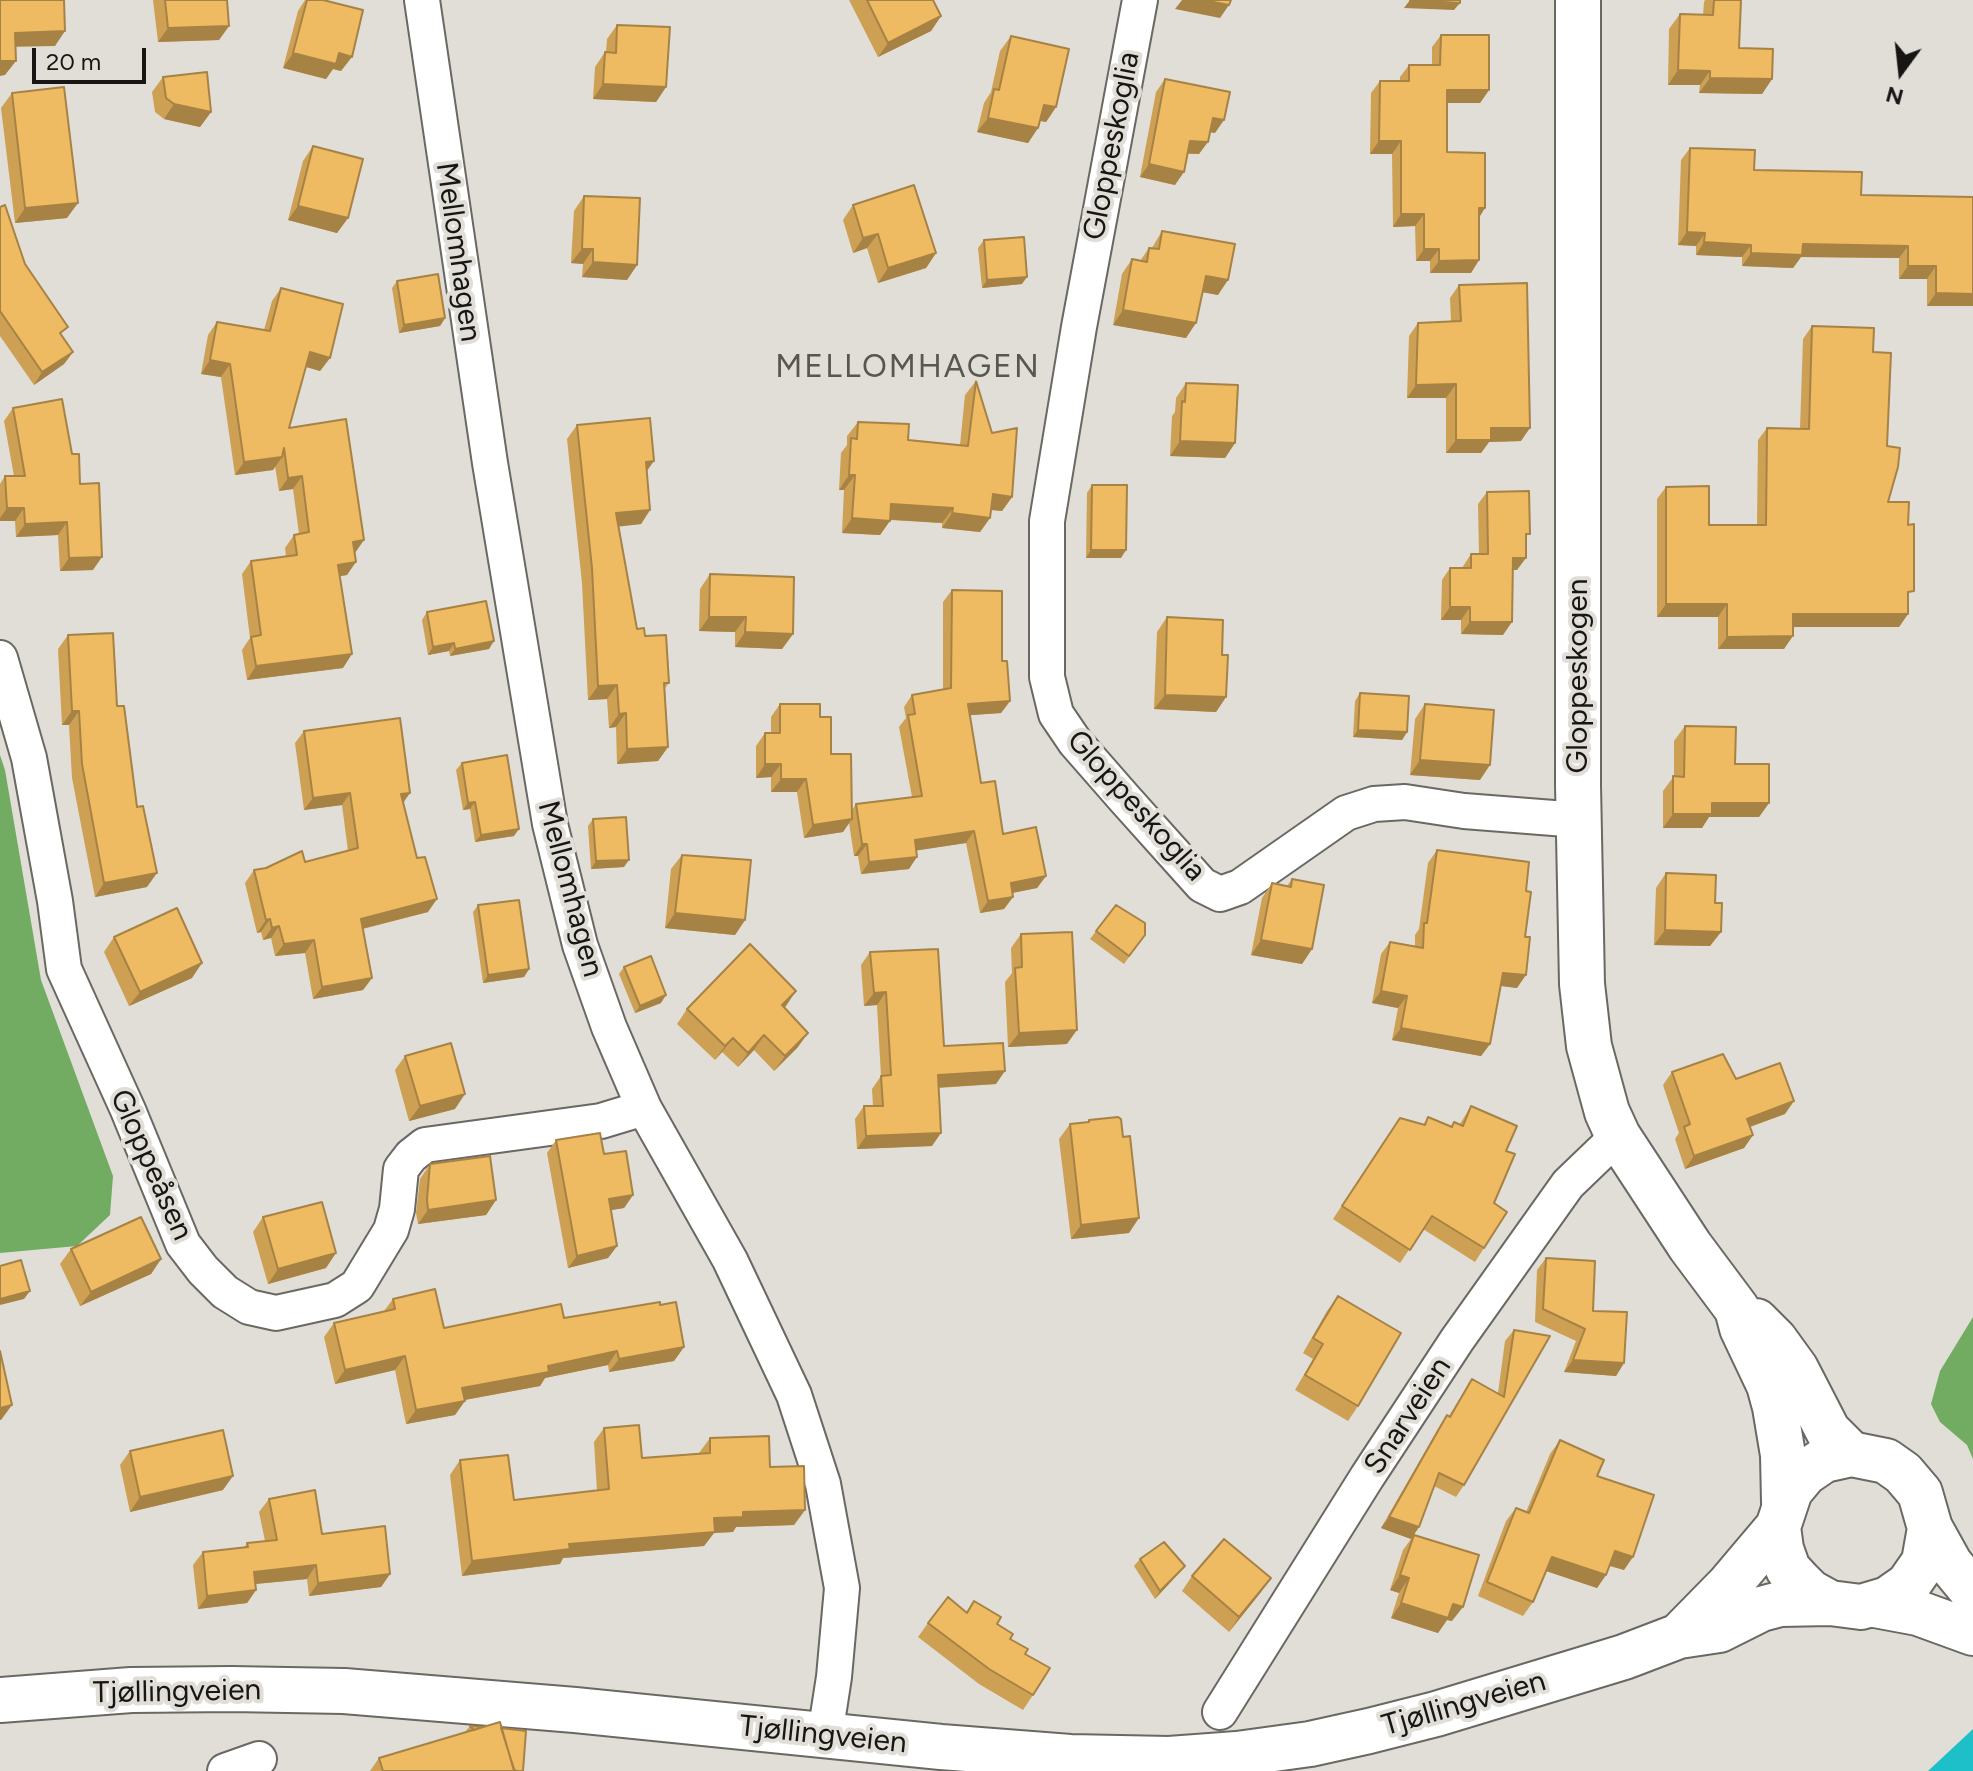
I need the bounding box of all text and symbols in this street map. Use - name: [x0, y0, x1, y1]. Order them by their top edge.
- scale bar: [36, 32, 150, 82]
- north arrow: [1861, 32, 1941, 112]
- text: 20 m: [46, 47, 101, 76]
- street label: Gloppeskoglia: [1076, 49, 1148, 243]
- text: N: [1883, 80, 1906, 111]
- street label: Mellomhagen: [428, 160, 488, 344]
- district label: MELLOMHAGEN: [775, 349, 1041, 387]
- street label: Gloppeskogen: [1560, 579, 1596, 773]
- street label: Gloppeskoglia: [1059, 723, 1213, 889]
- street label: Mellomhagen: [529, 797, 611, 981]
- street label: Gloppeåsen: [102, 1084, 200, 1246]
- street label: Snarveien: [1357, 1351, 1459, 1481]
- street label: Tjøllingveien: [1378, 1664, 1550, 1744]
- street label: Tjøllingveien: [93, 1673, 261, 1711]
- street label: Tjøllingveien: [737, 1708, 909, 1762]

